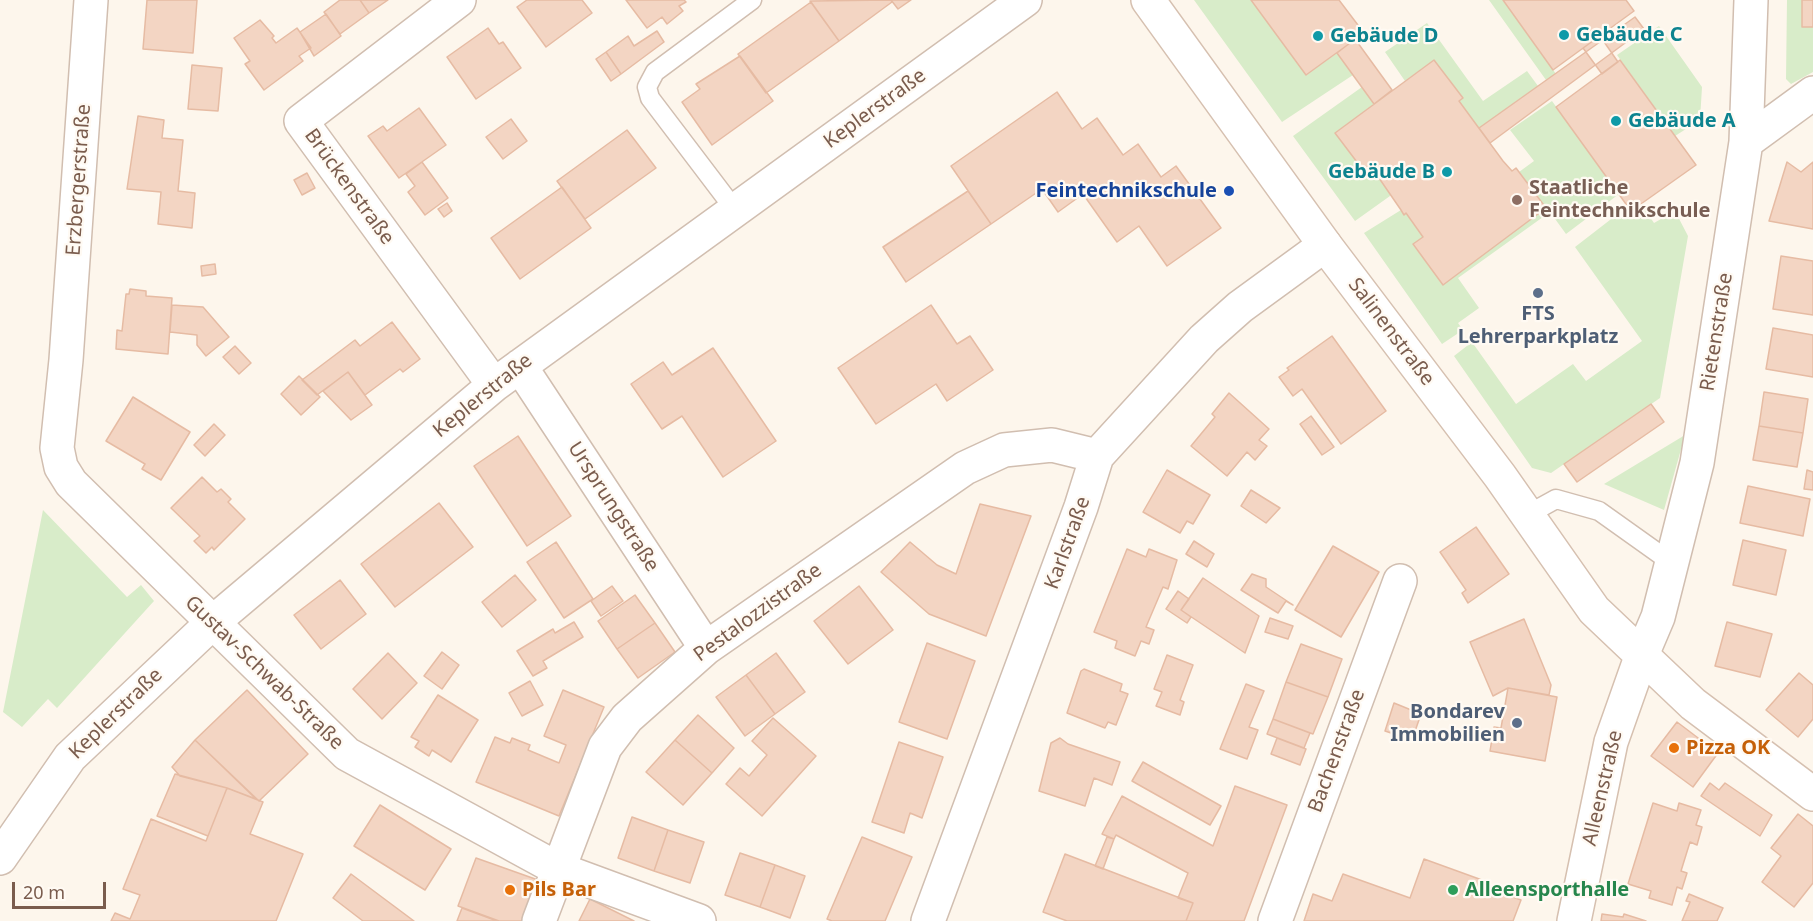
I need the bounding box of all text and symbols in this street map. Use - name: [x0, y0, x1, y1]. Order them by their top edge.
- place label: Gebäude C: [1576, 23, 1683, 47]
- place label: Gebäude D: [1330, 24, 1438, 48]
- marker: Gebäude C: [1557, 28, 1571, 42]
- marker: Gebäude D: [1311, 29, 1325, 43]
- street label: Keplerstraße: [819, 64, 931, 154]
- street label: Erzbergerstraße: [62, 103, 96, 257]
- place label: Gebäude A: [1628, 109, 1736, 133]
- marker: Gebäude A: [1609, 114, 1623, 128]
- street label: Brückenstraße: [299, 124, 399, 250]
- place label: Gebäude B: [1328, 160, 1435, 184]
- marker: Gebäude B: [1440, 165, 1454, 179]
- place label: Staatliche Feintechnikschule: [1529, 176, 1710, 223]
- place label: Feintechnikschule: [1036, 179, 1217, 203]
- marker: Feintechnikschule: [1222, 184, 1236, 198]
- marker: Staatliche Feintechnikschule: [1510, 193, 1524, 207]
- street label: Rietenstraße: [1696, 271, 1738, 393]
- street label: Salinenstraße: [1343, 274, 1439, 390]
- marker: FTS Lehrerparkplatz: [1531, 286, 1545, 300]
- place label: FTS Lehrerparkplatz: [1458, 302, 1618, 349]
- street label: Keplerstraße: [429, 349, 537, 443]
- street label: Ursprungstraße: [562, 438, 664, 576]
- street label: Karlstraße: [1040, 493, 1096, 593]
- street label: Pestalozzistraße: [689, 559, 827, 667]
- street label: Gustav-Schwab-Straße: [180, 591, 348, 755]
- street label: Keplerstraße: [64, 664, 168, 764]
- street label: Bachenstraße: [1304, 686, 1370, 816]
- place label: Bondarev Immobilien: [1390, 700, 1505, 747]
- marker: Bondarev Immobilien: [1510, 716, 1524, 730]
- street label: Alleenstraße: [1578, 728, 1628, 848]
- place label: Pizza OK: [1686, 736, 1770, 760]
- marker: Pizza OK: [1667, 741, 1681, 755]
- scale bar: [15, 870, 110, 908]
- place label: Pils Bar: [522, 878, 596, 902]
- place label: Alleensporthalle: [1465, 878, 1629, 902]
- text: 20 m: [23, 880, 65, 904]
- marker: Pils Bar: [503, 883, 517, 897]
- marker: Alleensporthalle: [1446, 883, 1460, 897]

